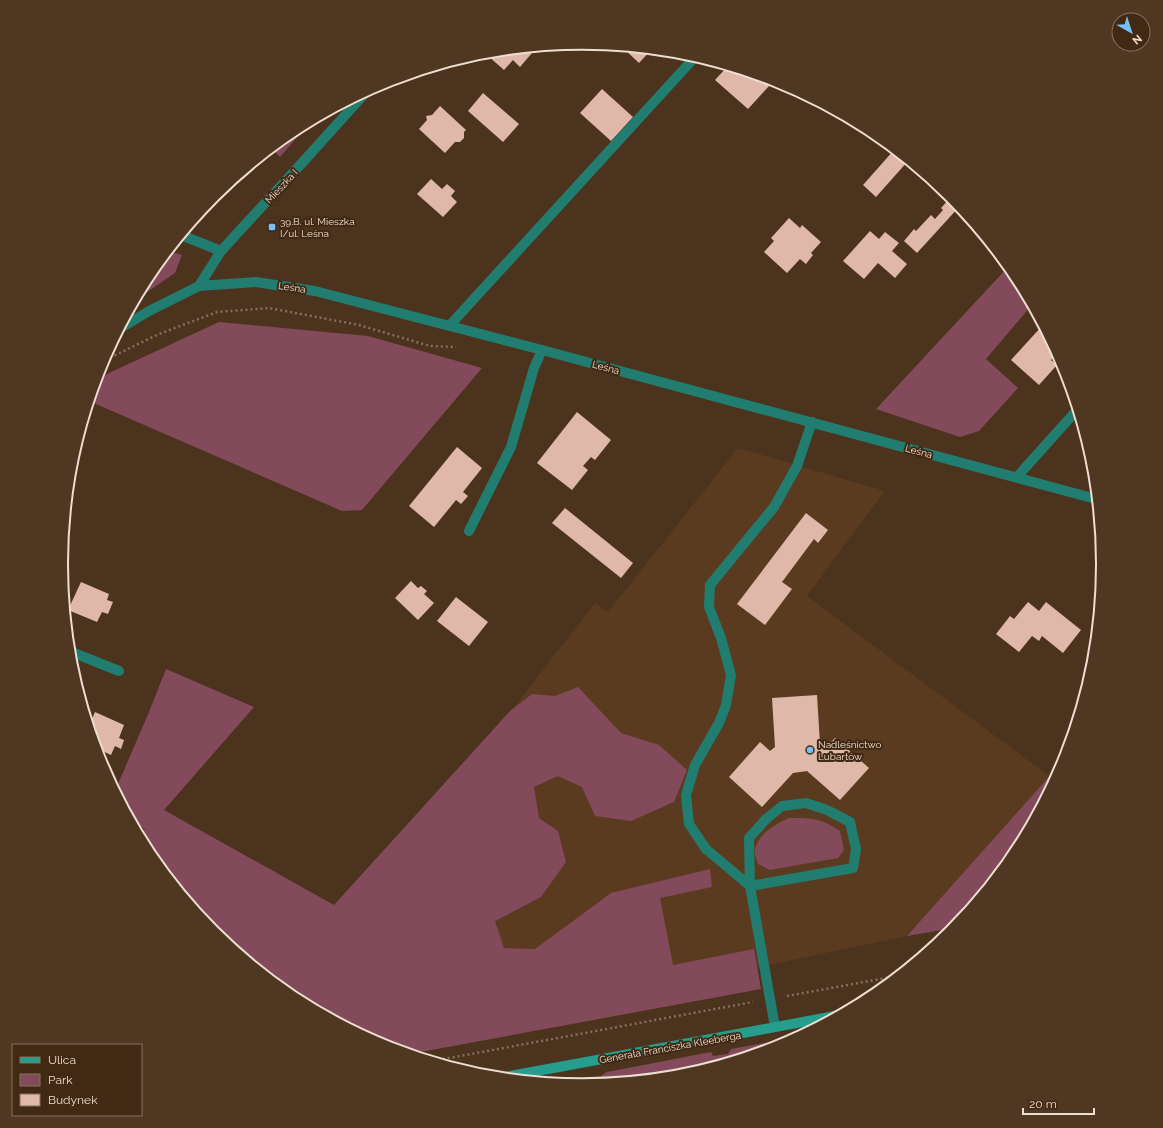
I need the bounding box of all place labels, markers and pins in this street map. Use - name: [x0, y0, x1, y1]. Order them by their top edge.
- place label: 39.B. ul. Mieszka I/ul. Leśna: [280, 216, 355, 239]
- marker: 39.B. ul. Mieszka I/ul. Leśna: [267, 222, 277, 232]
- place label: Nadleśnictwo Lubartów: [818, 739, 882, 762]
- marker: Nadleśnictwo Lubartów: [805, 745, 815, 755]

